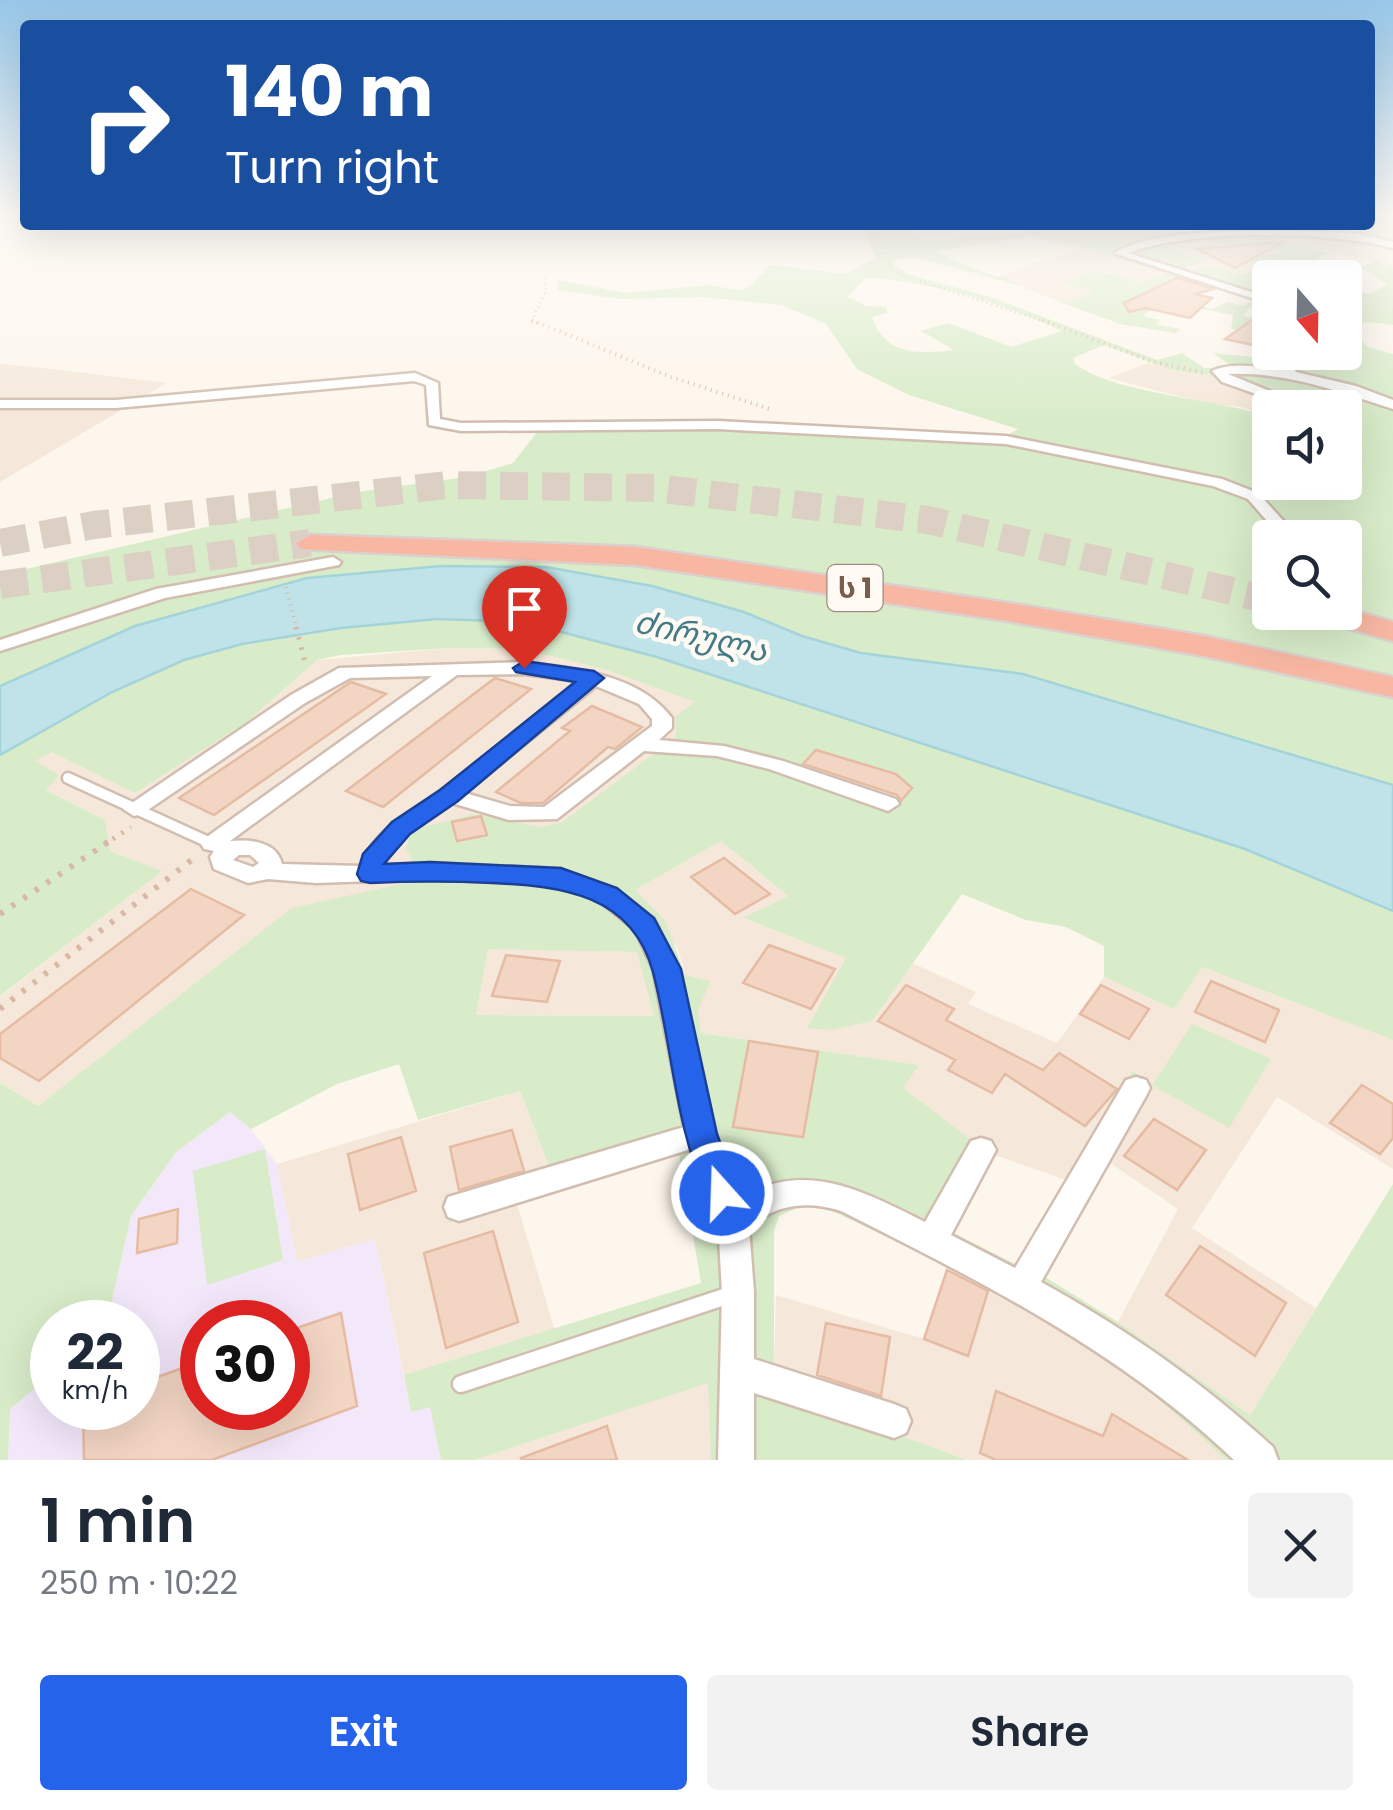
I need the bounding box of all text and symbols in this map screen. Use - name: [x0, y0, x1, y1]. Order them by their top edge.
- text: 140 m: [225, 42, 433, 141]
- icon: right: [60, 60, 190, 190]
- text: Turn right: [225, 136, 439, 199]
- north arrow: [1252, 260, 1362, 370]
- map controls: [1252, 260, 1362, 630]
- button: sound: [1252, 390, 1362, 500]
- button: search: [1252, 520, 1362, 630]
- road number: ს 1: [828, 565, 882, 611]
- pin: [482, 566, 567, 669]
- icon: arrive: [497, 581, 552, 636]
- water label: ძირულა: [630, 598, 772, 673]
- position arrow: [670, 1141, 774, 1245]
- speed limit sign: 30: [180, 1300, 310, 1430]
- text: 22: [66, 1317, 124, 1388]
- text: km/h: [62, 1373, 128, 1408]
- text: 1 min: [40, 1479, 195, 1563]
- button: close: [1248, 1493, 1353, 1598]
- text: 250 m · 10:22: [40, 1560, 238, 1605]
- button: Exit: [40, 1675, 687, 1790]
- button: Share: [707, 1675, 1353, 1790]

